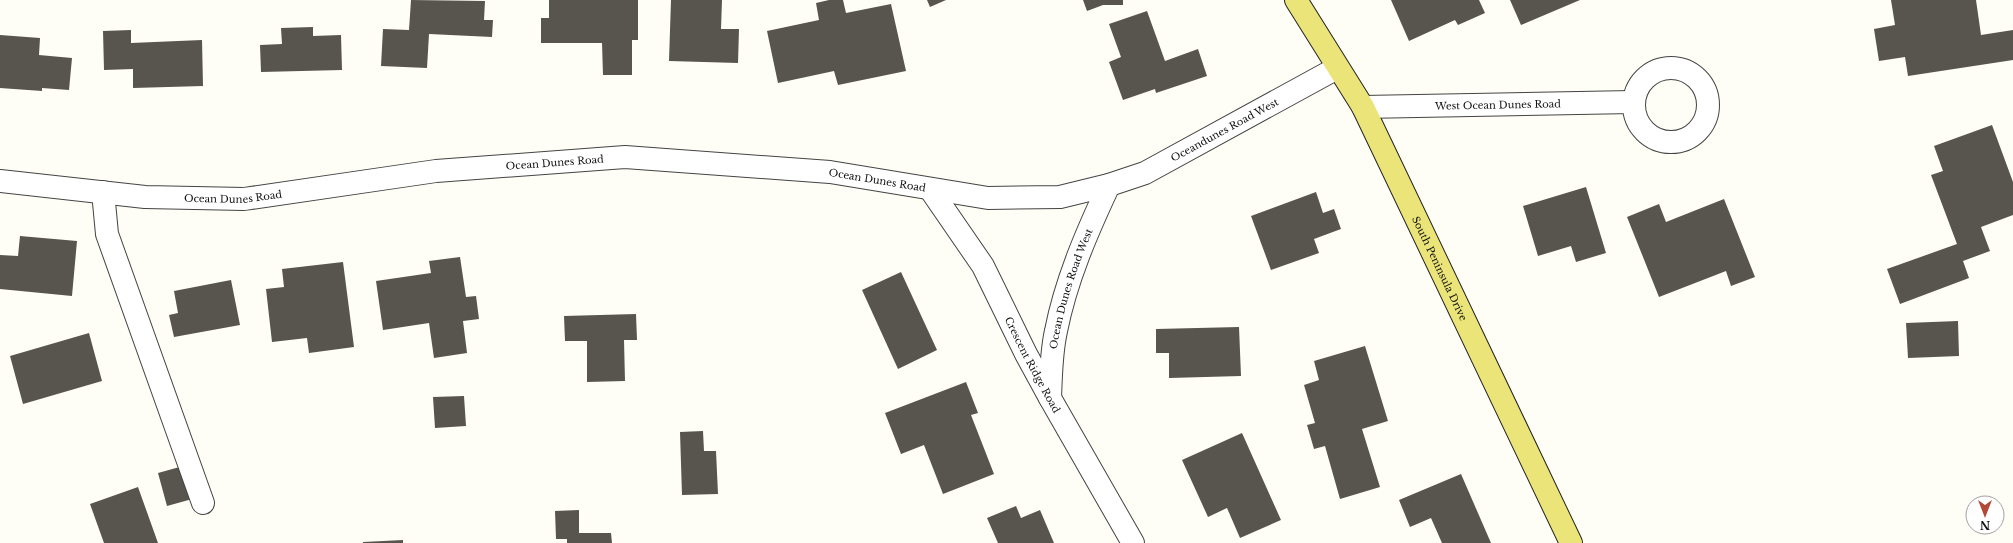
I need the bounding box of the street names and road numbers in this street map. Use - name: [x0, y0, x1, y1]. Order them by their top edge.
- street label: Oceandunes Road West: [1169, 95, 1281, 165]
- street label: West Ocean Dunes Road: [1434, 97, 1561, 113]
- street label: Ocean Dunes Road: [505, 153, 604, 173]
- street label: Ocean Dunes Road: [828, 166, 927, 195]
- street label: Ocean Dunes Road: [184, 188, 283, 206]
- street label: South Peninsula Drive: [1409, 214, 1470, 323]
- street label: Ocean Dunes Road West: [1047, 226, 1096, 350]
- street label: Crescent Ridge Road: [1002, 315, 1063, 415]

